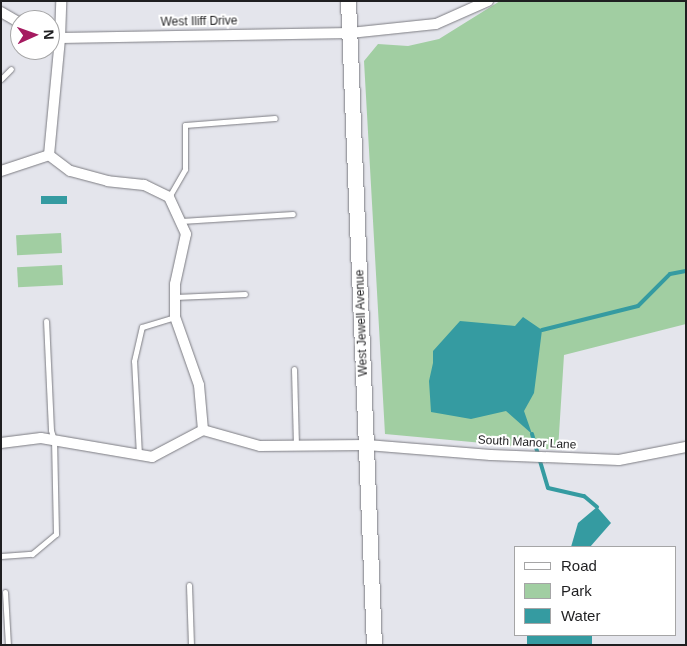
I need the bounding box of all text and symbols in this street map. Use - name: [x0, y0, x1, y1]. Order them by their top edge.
- north arrow: [10, 10, 60, 60]
- street label: West Iliff Drive: [160, 14, 238, 30]
- text: N: [41, 29, 57, 40]
- street label: West Jewell Avenue: [353, 269, 371, 377]
- street label: South Manor Lane: [477, 433, 577, 453]
- legend: [514, 546, 677, 636]
- text: Road: [561, 557, 597, 574]
- text: Park: [561, 582, 592, 599]
- text: Water: [561, 607, 600, 624]

